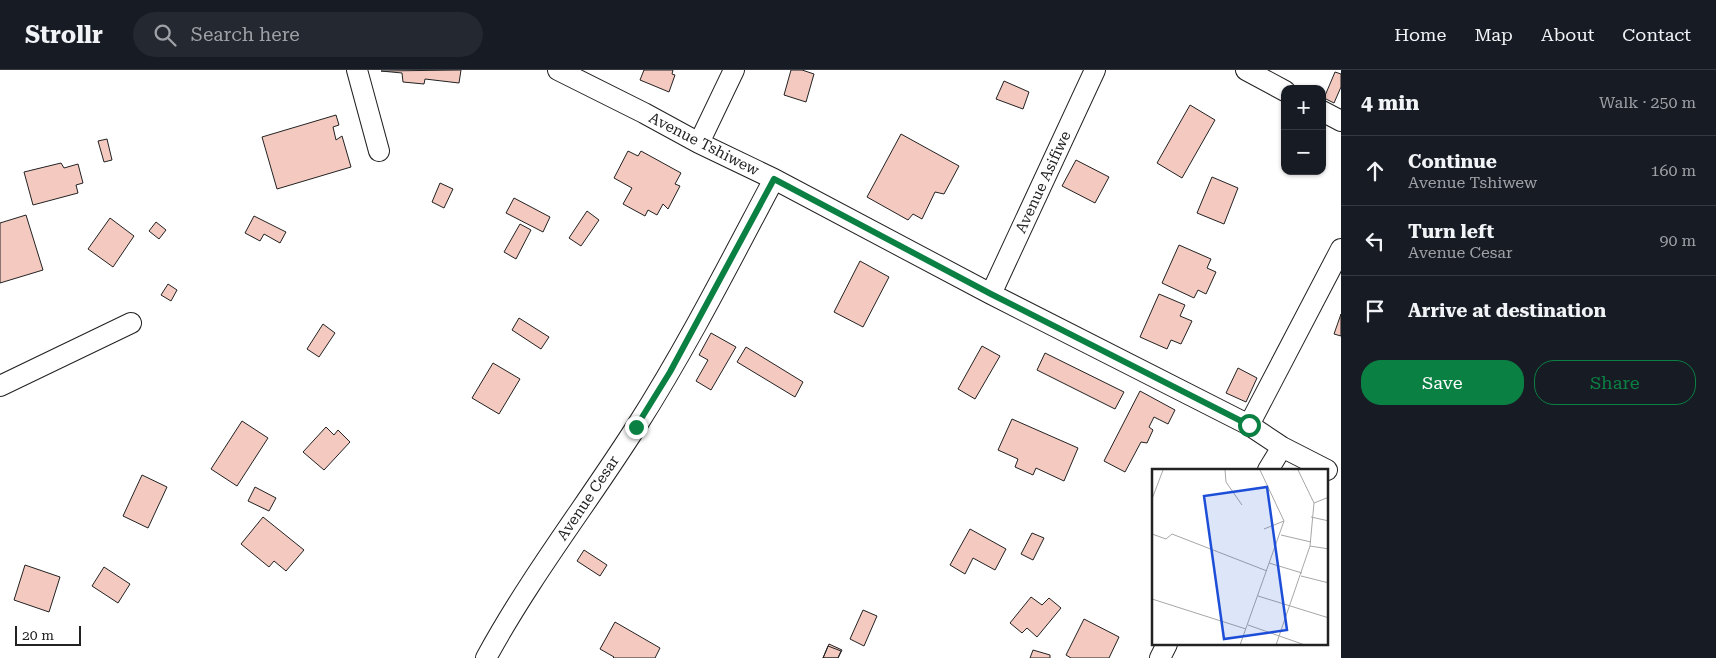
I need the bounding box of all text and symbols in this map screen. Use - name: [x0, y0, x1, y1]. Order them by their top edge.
- search box: [133, 12, 483, 57]
- text: Strollr: [25, 21, 103, 49]
- icon: search: [151, 21, 179, 49]
- text: Search here: [191, 23, 300, 46]
- text: Home: [1394, 24, 1446, 45]
- text: Map: [1474, 24, 1513, 45]
- text: About: [1541, 24, 1594, 45]
- text: Contact: [1622, 24, 1691, 45]
- map controls: [1281, 85, 1326, 175]
- button: +: [1281, 85, 1326, 130]
- text: 4 min: [1361, 91, 1419, 115]
- text: Walk · 250 m: [1599, 93, 1696, 112]
- street label: Avenue Tshiwew: [646, 108, 763, 180]
- street label: Avenue Asifiwe: [1011, 128, 1075, 236]
- button: −: [1281, 130, 1326, 175]
- text: Continue: [1408, 150, 1497, 173]
- icon: ahead: [1361, 157, 1389, 185]
- text: 160 m: [1650, 161, 1696, 180]
- text: Avenue Tshiwew: [1408, 173, 1537, 192]
- text: Turn left: [1408, 220, 1494, 243]
- icon: left: [1361, 227, 1389, 255]
- text: 90 m: [1659, 231, 1696, 250]
- text: Avenue Cesar: [1408, 243, 1513, 262]
- icon: arrive: [1361, 297, 1389, 325]
- text: Arrive at destination: [1408, 299, 1606, 322]
- button: Save: [1361, 360, 1524, 405]
- button: Share: [1534, 360, 1696, 405]
- route start: [1238, 414, 1261, 437]
- route end: [625, 416, 648, 439]
- street label: Avenue Cesar: [553, 452, 623, 544]
- inset map: [1152, 469, 1328, 646]
- scale bar: [15, 623, 81, 646]
- text: 20 m: [22, 627, 54, 643]

